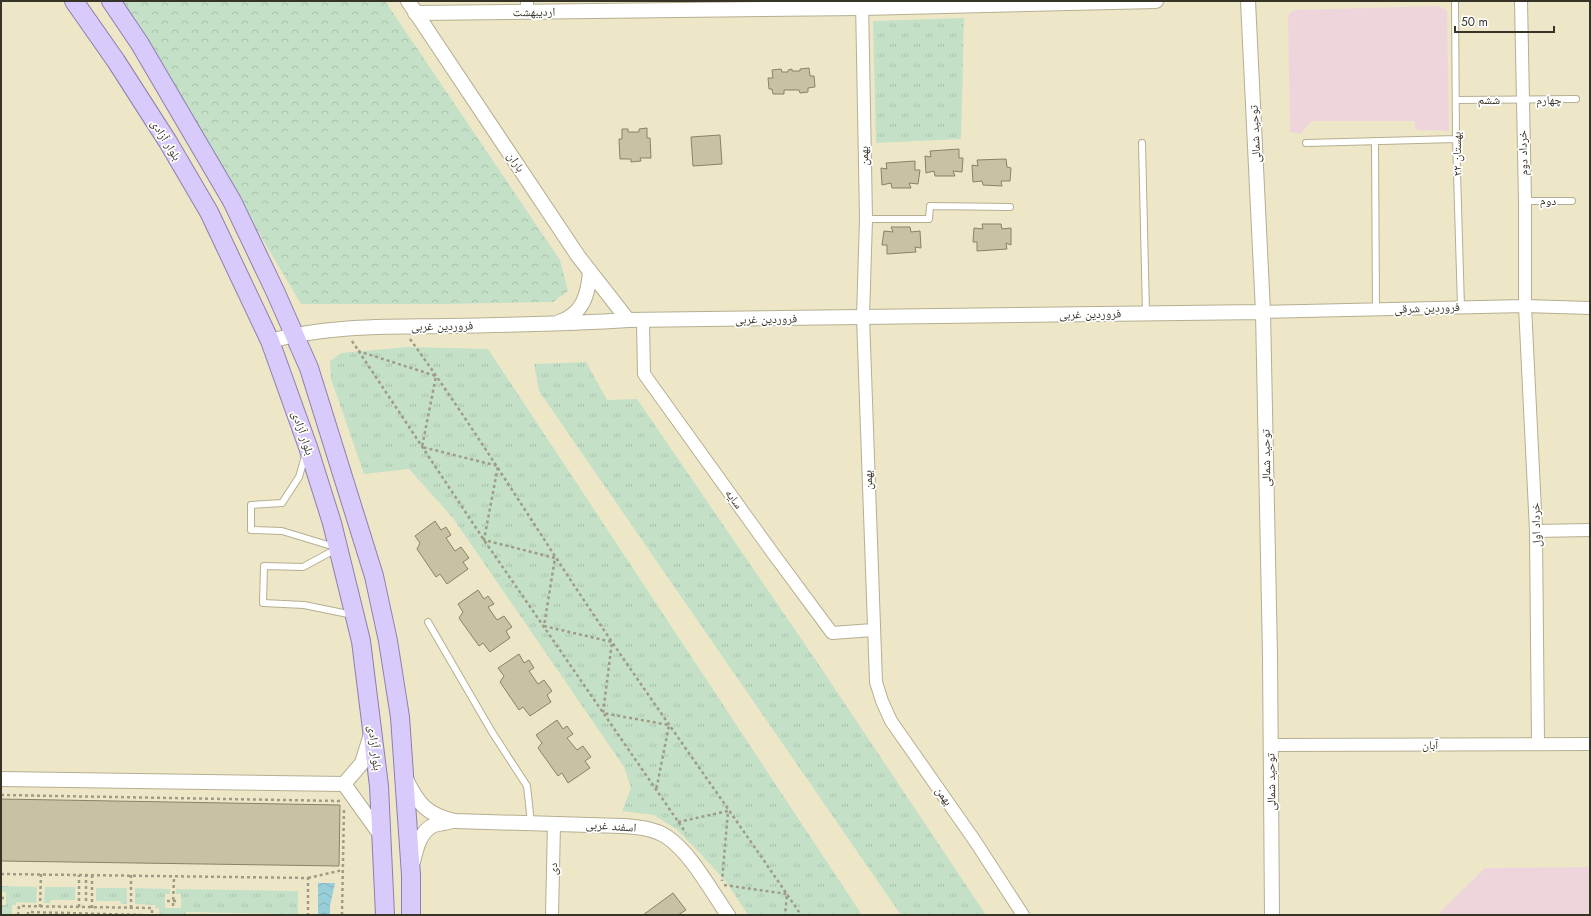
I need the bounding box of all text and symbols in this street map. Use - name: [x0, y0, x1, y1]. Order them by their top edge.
- street label: اردیبهشت: [513, 3, 555, 21]
- scale bar: [1455, 8, 1554, 34]
- text: 50 m: [1461, 13, 1488, 31]
- street label: ششم: [1478, 91, 1500, 109]
- street label: چهارم: [1536, 91, 1562, 109]
- street label: توحید شمالی: [1244, 104, 1265, 163]
- street label: بلوار آزادی: [146, 116, 186, 164]
- street label: خرداد دوم: [1513, 130, 1533, 176]
- street label: بهستان ۲۲: [1448, 132, 1466, 176]
- street label: بهمن: [855, 146, 873, 166]
- street label: باران: [503, 148, 529, 176]
- street label: دوم: [1540, 192, 1556, 210]
- street label: فروردین شرقی: [1394, 298, 1460, 318]
- street label: فروردین غربی: [1059, 304, 1121, 324]
- street label: فروردین غربی: [735, 309, 797, 329]
- street label: فروردین غربی: [411, 316, 473, 336]
- street label: بلوار آزادی: [287, 408, 319, 458]
- street label: توحید شمالی: [1256, 429, 1276, 487]
- street label: بهمن: [859, 470, 877, 490]
- street label: سایه: [721, 485, 747, 513]
- street label: خرداد اول: [1526, 502, 1546, 548]
- street label: بلوار آزادی: [363, 724, 387, 772]
- street label: آبان: [1422, 736, 1439, 754]
- street label: توحید شمالی: [1261, 753, 1281, 811]
- street label: بهمن: [931, 783, 957, 809]
- street label: اسفند غربی: [585, 815, 637, 837]
- street label: دی: [544, 863, 562, 875]

